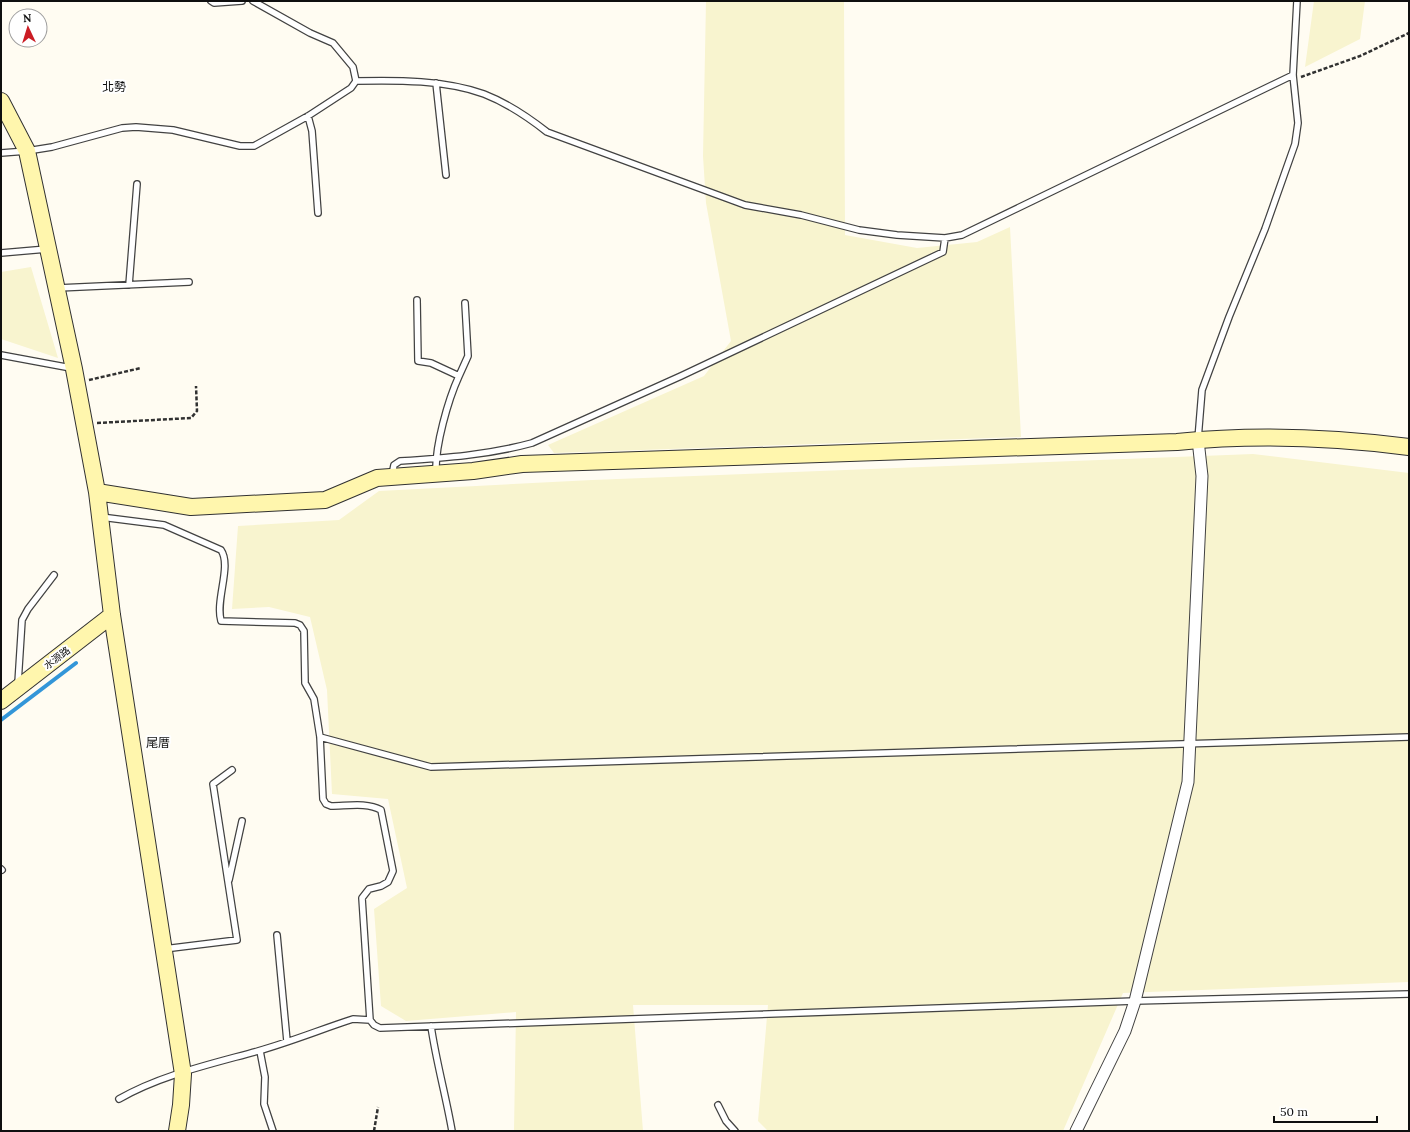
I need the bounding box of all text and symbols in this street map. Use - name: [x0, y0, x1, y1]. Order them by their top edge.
- north arrow: [8, 8, 48, 48]
- text: N: [23, 11, 33, 25]
- district label: 北勢: [102, 79, 126, 94]
- street label: 水源路: [41, 644, 73, 672]
- district label: 尾厝: [146, 735, 170, 750]
- scale bar: [1274, 1098, 1377, 1124]
- text: 50 m: [1280, 1104, 1308, 1119]

